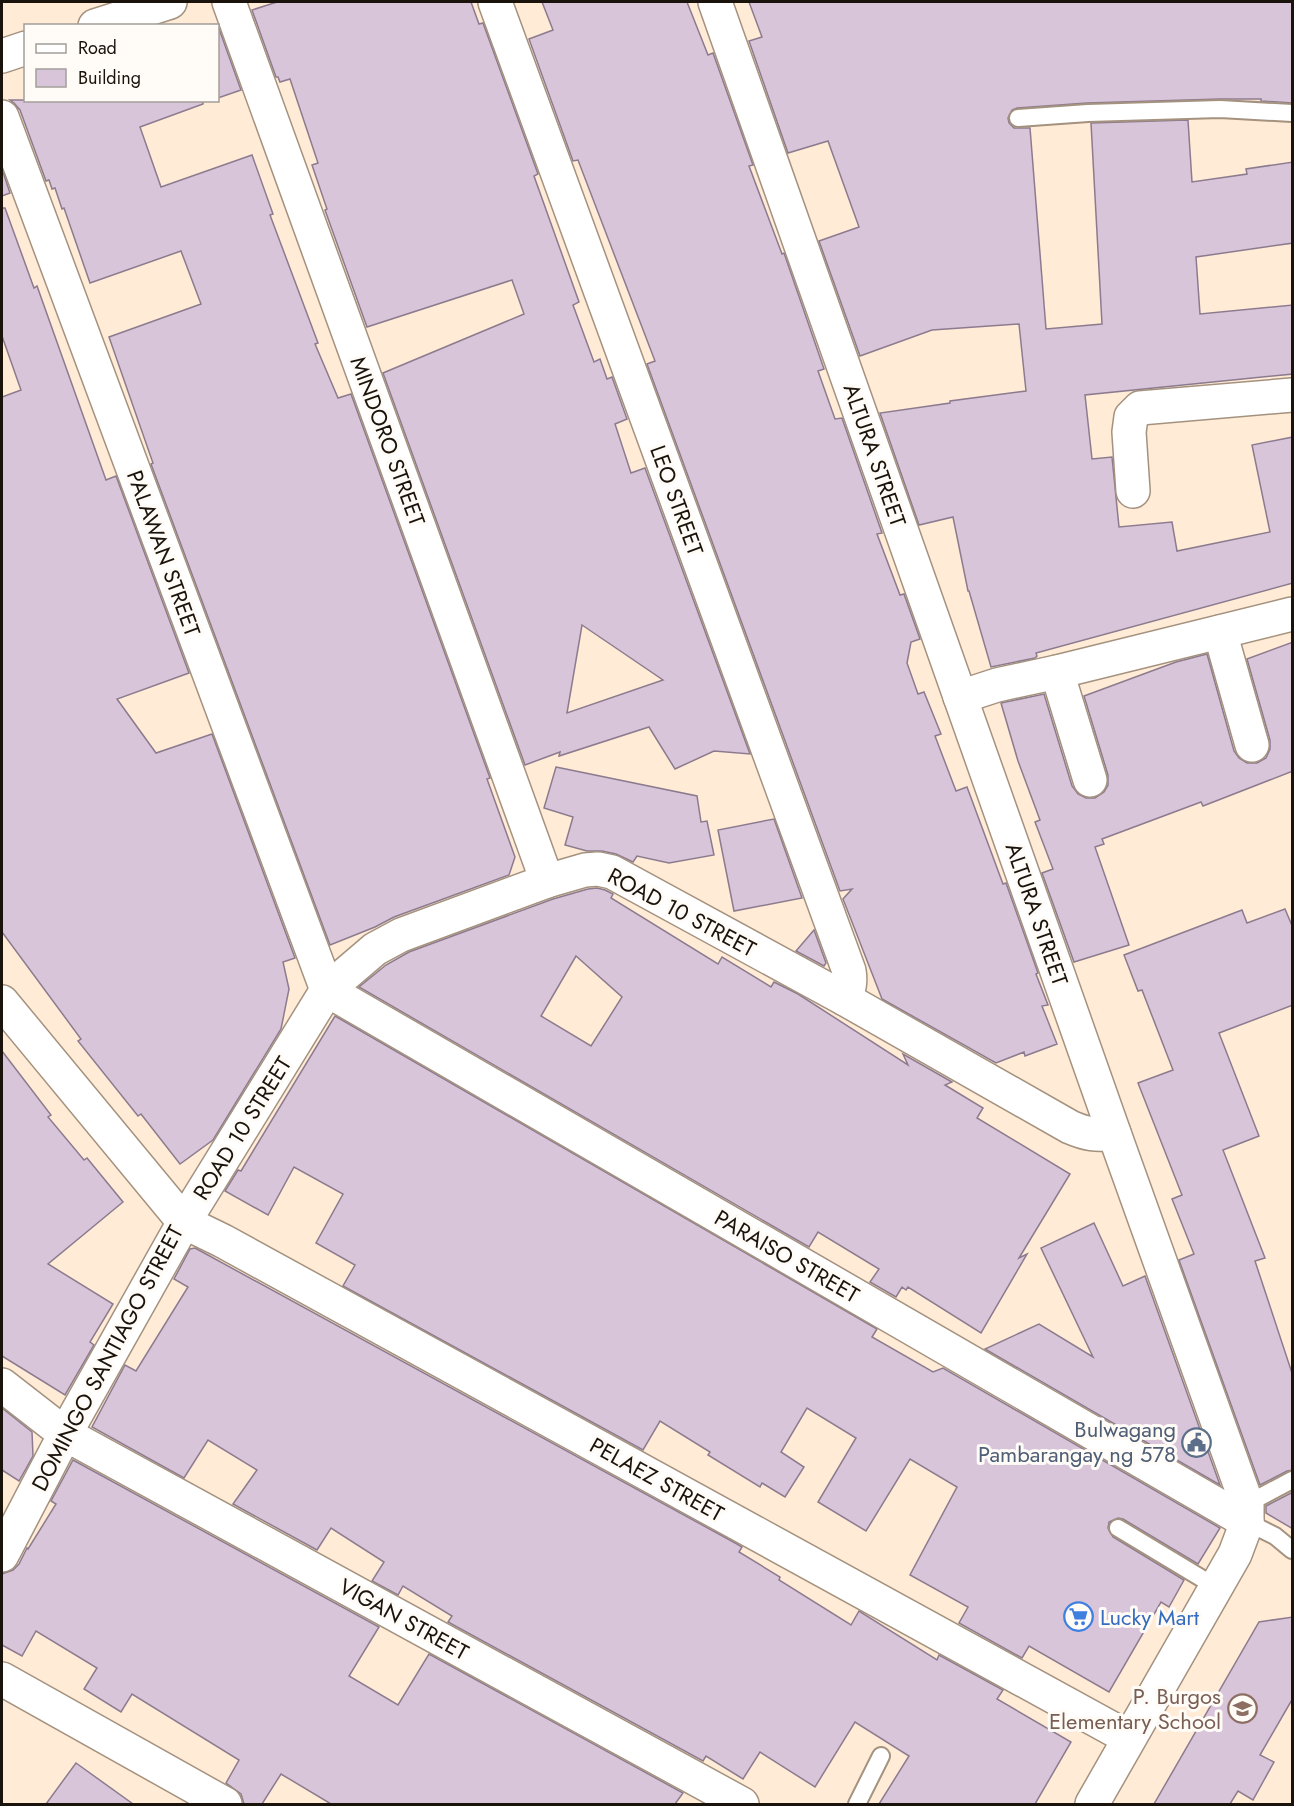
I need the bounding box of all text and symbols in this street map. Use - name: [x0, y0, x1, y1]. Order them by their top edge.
- legend: [24, 24, 219, 102]
- text: Road: [78, 35, 117, 61]
- text: Building: [78, 65, 141, 91]
- street label: MINDORO STREET: [343, 352, 434, 531]
- street label: ALTURA STREET: [836, 379, 915, 532]
- street label: LEO STREET: [642, 440, 712, 560]
- street label: PALAWAN STREET: [119, 465, 209, 641]
- street label: ALTURA STREET: [998, 838, 1077, 991]
- street label: ROAD 10 STREET: [602, 859, 763, 965]
- street label: ROAD 10 STREET: [185, 1049, 299, 1206]
- street label: PARAISO STREET: [709, 1202, 866, 1311]
- street label: DOMINGO SANTIAGO STREET: [23, 1219, 191, 1497]
- place label: Bulwagang Pambarangay ng 578: [978, 1413, 1176, 1470]
- public building icon: Bulwagang Pambarangay ng 578: [1181, 1426, 1213, 1458]
- street label: PELAEZ STREET: [584, 1429, 731, 1529]
- street label: VIGAN STREET: [333, 1570, 475, 1668]
- supermarket icon: Lucky Mart: [1063, 1601, 1095, 1633]
- place label: Lucky Mart: [1100, 1601, 1200, 1633]
- place label: P. Burgos Elementary School: [1049, 1680, 1221, 1737]
- school or university icon: P. Burgos Elementary School: [1226, 1693, 1258, 1725]

